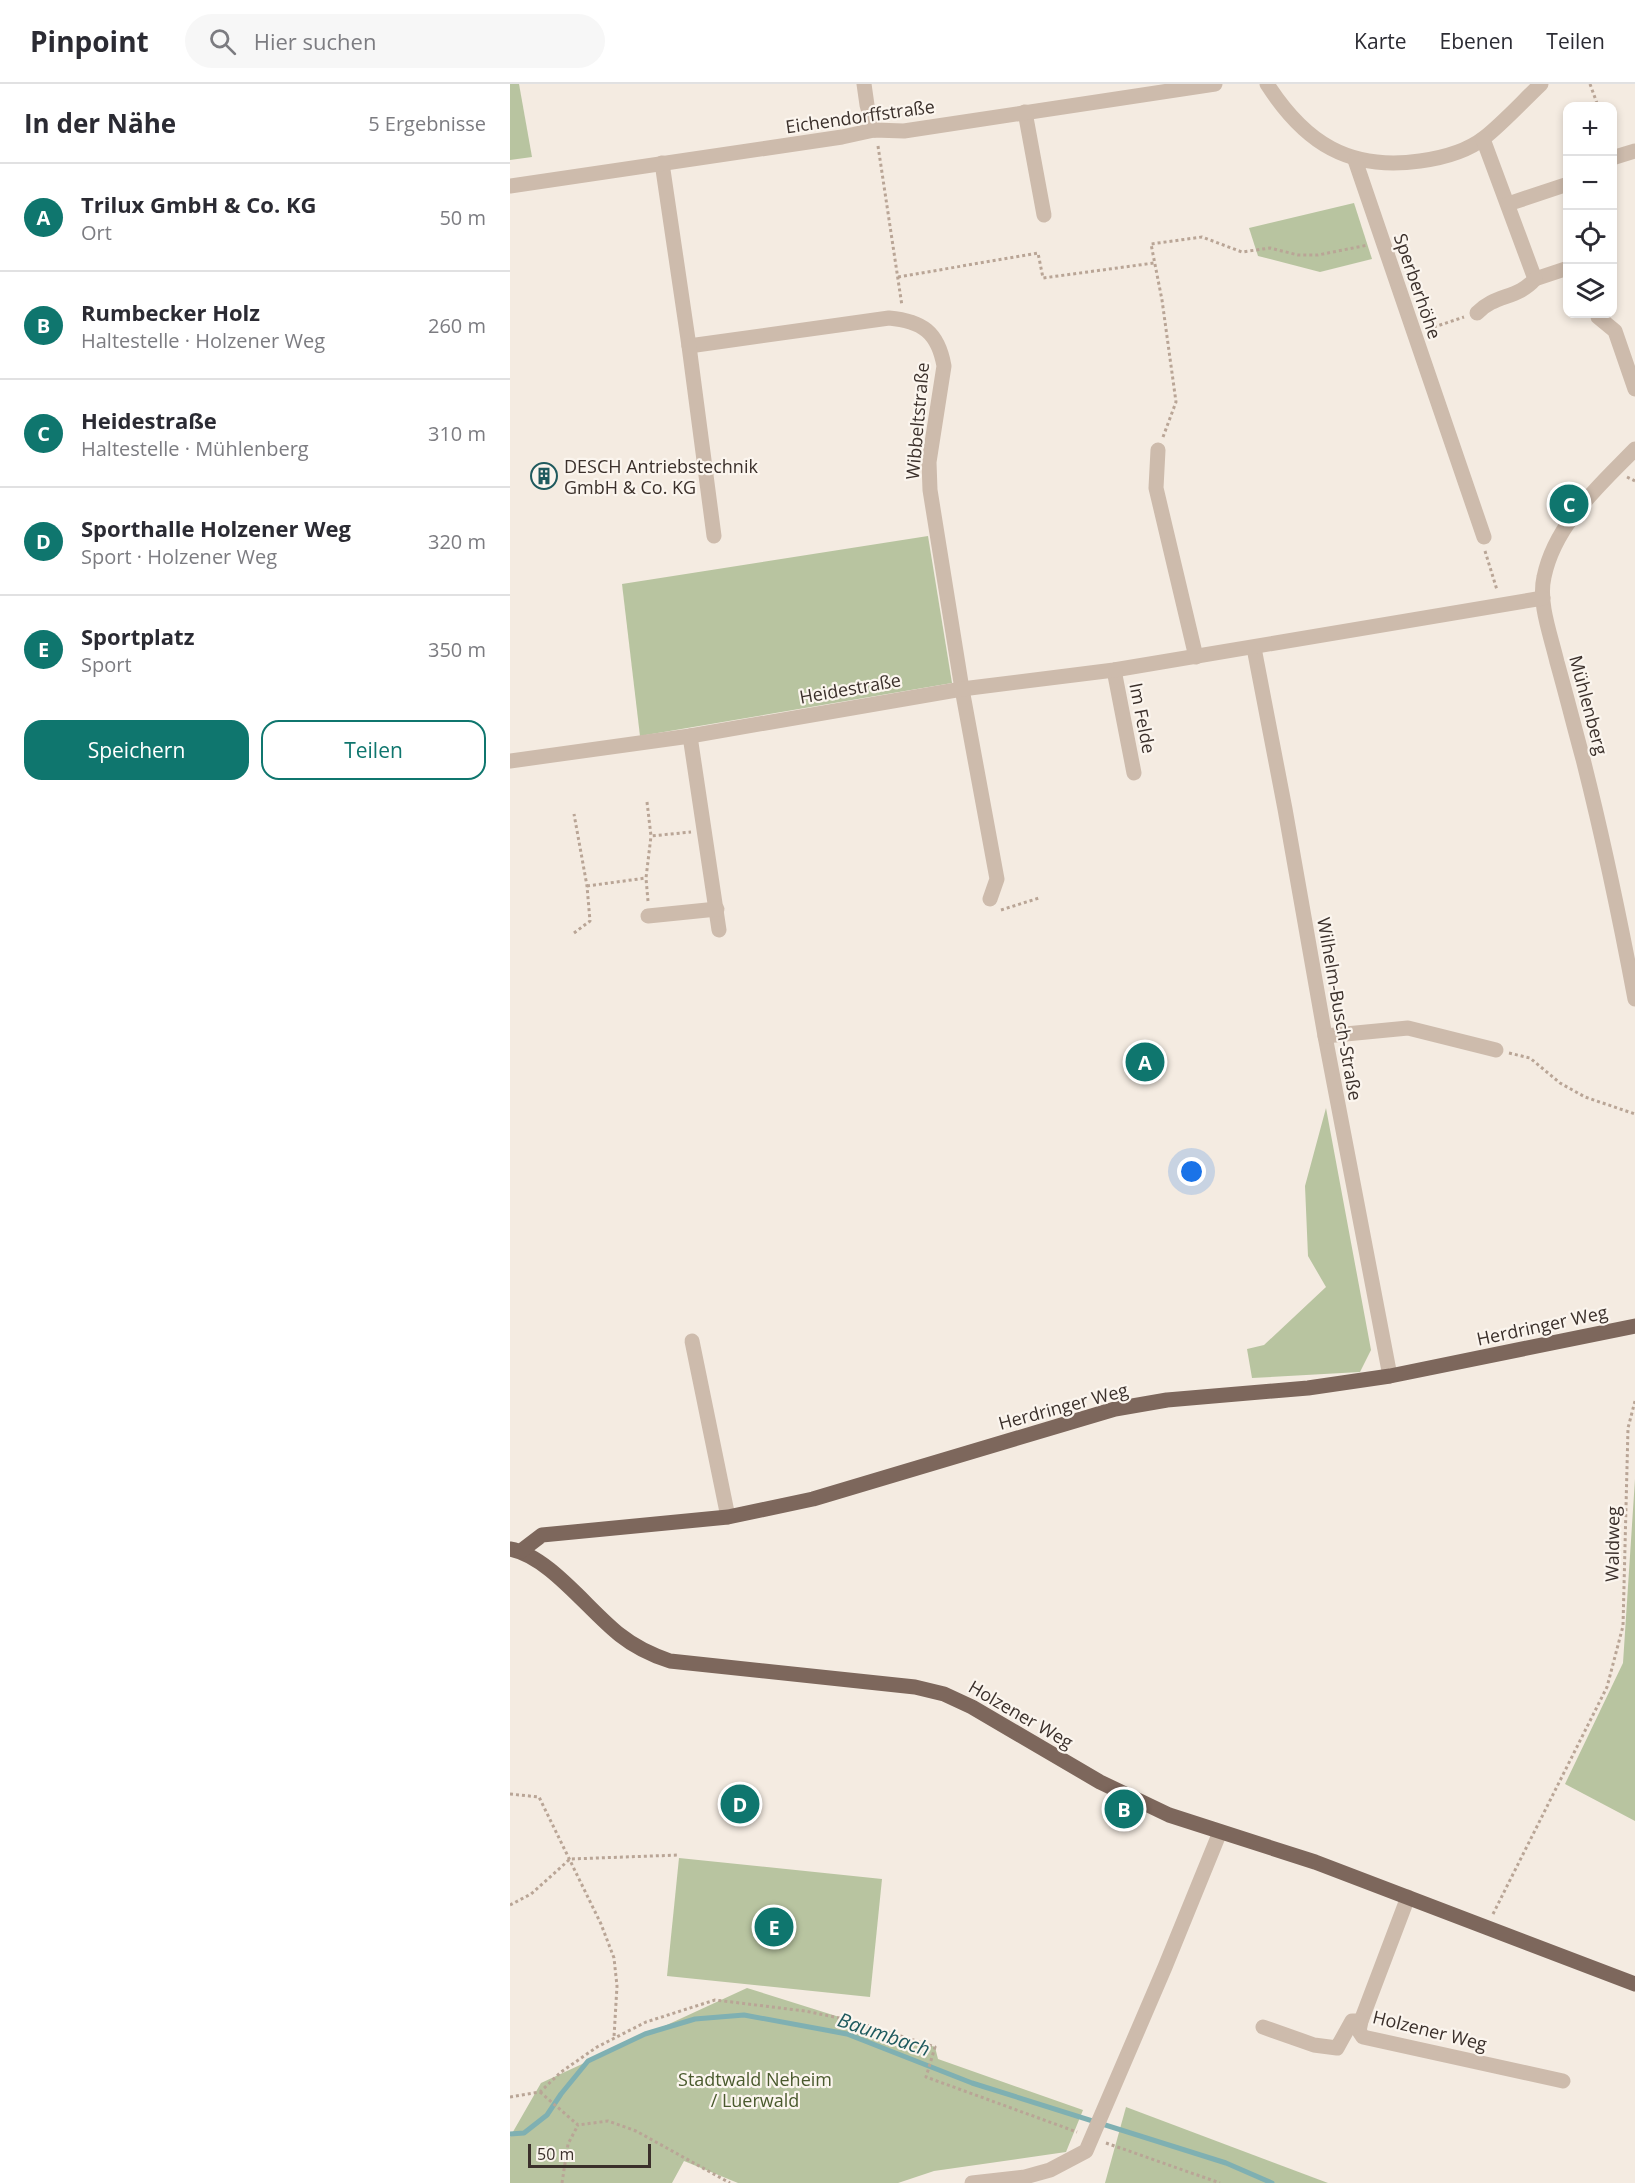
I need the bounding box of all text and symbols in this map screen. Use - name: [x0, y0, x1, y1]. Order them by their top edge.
- search box: [185, 14, 605, 68]
- text: Pinpoint: [30, 22, 149, 60]
- icon: search: [206, 25, 239, 58]
- text: Hier suchen: [254, 26, 376, 56]
- text: Karte: [1354, 27, 1407, 55]
- text: Ebenen: [1440, 27, 1513, 55]
- text: Teilen: [1546, 27, 1605, 55]
- street label: Eichendorffstraße: [784, 94, 936, 138]
- map controls: [1563, 102, 1617, 318]
- button: +: [1563, 102, 1617, 156]
- text: In der Nähe: [24, 105, 176, 141]
- text: 5 Ergebnisse: [368, 110, 486, 137]
- button: −: [1563, 156, 1617, 210]
- text: Trilux GmbH & Co. KG: [81, 189, 316, 219]
- text: A: [37, 204, 50, 231]
- text: 50 m: [439, 204, 486, 231]
- button: locate: [1563, 210, 1617, 264]
- text: Ort: [81, 219, 112, 246]
- street label: Sperberhöhe: [1389, 230, 1447, 342]
- button: layers: [1563, 264, 1617, 318]
- text: Rumbecker Holz: [81, 297, 260, 327]
- text: B: [37, 312, 50, 339]
- text: 260 m: [428, 312, 486, 339]
- text: Haltestelle · Holzener Weg: [81, 327, 325, 354]
- street label: Wibbeltstraße: [900, 361, 934, 481]
- text: Heidestraße: [81, 405, 217, 435]
- text: C: [37, 420, 50, 447]
- text: 310 m: [428, 420, 486, 447]
- text: Haltestelle · Mühlenberg: [81, 435, 309, 462]
- place label: DESCH Antriebstechnik GmbH & Co. KG: [564, 454, 758, 499]
- building icon: DESCH Antriebstechnik GmbH & Co. KG: [529, 461, 559, 491]
- pin: C: [1550, 482, 1588, 526]
- text: Sporthalle Holzener Weg: [81, 513, 351, 543]
- text: D: [36, 528, 51, 555]
- text: 320 m: [428, 528, 486, 555]
- text: Sport · Holzener Weg: [81, 543, 277, 570]
- text: Sportplatz: [81, 621, 194, 651]
- text: E: [38, 636, 49, 663]
- text: 350 m: [428, 636, 486, 663]
- text: Sport: [81, 651, 132, 678]
- street label: Mühlenberg: [1564, 653, 1614, 758]
- street label: Heidestraße: [797, 667, 903, 709]
- street label: Im Felde: [1124, 681, 1162, 755]
- button: Speichern: [24, 720, 249, 780]
- button: Teilen: [261, 720, 486, 780]
- street label: Wilhelm-Busch-Straße: [1312, 916, 1368, 1102]
- pin: A: [1126, 1040, 1164, 1084]
- your location: [1177, 1157, 1206, 1186]
- street label: Herdringer Weg: [1474, 1299, 1610, 1351]
- street label: Herdringer Weg: [996, 1377, 1131, 1435]
- street label: Waldweg: [1599, 1506, 1625, 1582]
- street label: Holzener Weg: [964, 1674, 1078, 1754]
- pin: D: [720, 1782, 760, 1826]
- pin: B: [1104, 1786, 1144, 1832]
- pin: E: [754, 1904, 794, 1950]
- street label: Holzener Weg: [1370, 2004, 1490, 2056]
- water label: Baumbach: [834, 2006, 934, 2062]
- park label: Stadtwald Neheim / Luerwald: [678, 2067, 832, 2112]
- scale bar: [528, 2141, 651, 2168]
- text: 50 m: [537, 2143, 574, 2165]

